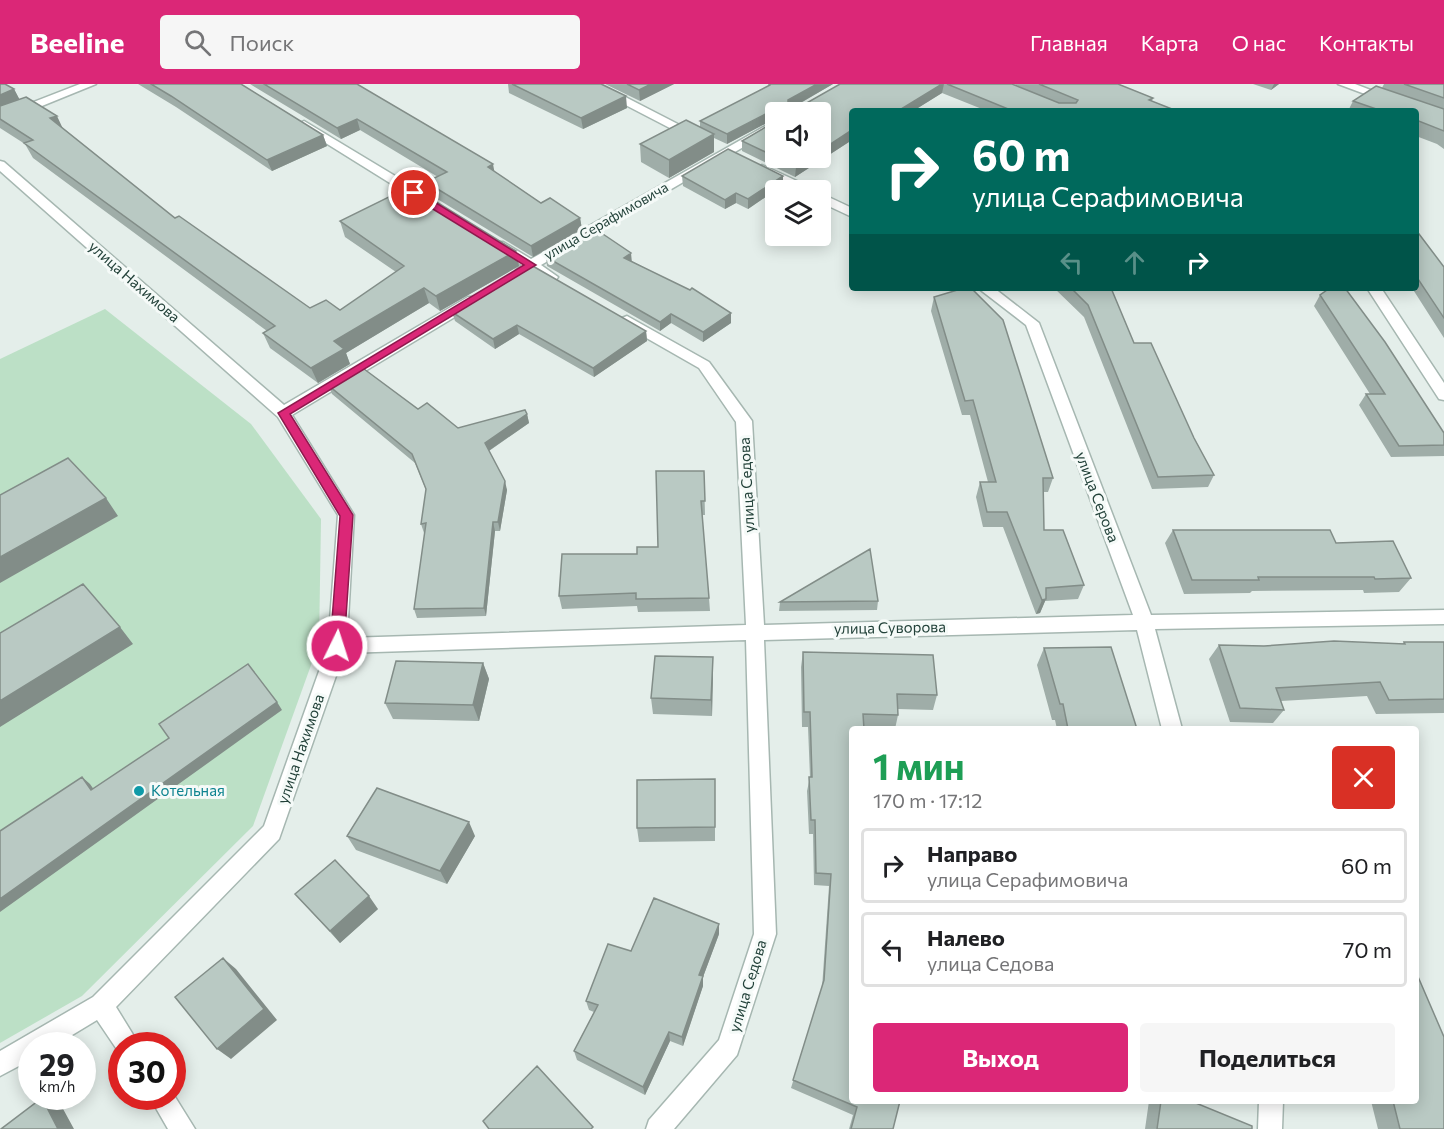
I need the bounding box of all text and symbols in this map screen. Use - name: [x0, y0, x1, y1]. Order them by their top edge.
- search box: [160, 15, 580, 69]
- text: Beeline: [30, 25, 124, 59]
- icon: search: [181, 26, 214, 59]
- text: Поиск: [229, 29, 294, 56]
- text: Главная: [1030, 30, 1108, 55]
- text: Карта: [1141, 30, 1199, 55]
- text: О нас: [1232, 30, 1286, 55]
- text: Контакты: [1319, 30, 1414, 55]
- map controls: [765, 102, 831, 246]
- button: sound: [765, 102, 831, 168]
- text: 60 m: [972, 128, 1071, 180]
- icon: right: [873, 132, 951, 210]
- pin: [388, 167, 439, 218]
- icon: arrive: [397, 176, 430, 209]
- street label: улица Серафимовича: [540, 178, 671, 263]
- button: layers: [765, 180, 831, 246]
- text: улица Серафимовича: [972, 180, 1244, 213]
- street label: улица Нахимова: [85, 237, 184, 326]
- icon: left: [1055, 246, 1088, 279]
- icon: ahead: [1118, 246, 1151, 279]
- icon: right: [1181, 246, 1214, 279]
- street label: улица Седова: [735, 437, 757, 533]
- street label: улица Серова: [1072, 449, 1123, 544]
- position arrow: [305, 614, 369, 678]
- street label: улица Суворова: [834, 617, 946, 637]
- street label: улица Нахимова: [273, 691, 327, 806]
- text: 1 мин: [873, 743, 965, 787]
- button: close: [1332, 746, 1395, 809]
- place label: Котельная: [151, 781, 225, 799]
- marker: Котельная: [132, 784, 146, 798]
- text: 170 m · 17:12: [873, 788, 982, 812]
- text: Направо: [927, 840, 1017, 867]
- icon: right: [876, 849, 909, 882]
- text: 60 m: [1341, 852, 1392, 879]
- text: улица Серафимовича: [927, 867, 1128, 891]
- text: Налево: [927, 924, 1005, 951]
- icon: left: [876, 933, 909, 966]
- text: 70 m: [1343, 936, 1392, 963]
- street label: улица Седова: [724, 937, 770, 1034]
- text: улица Седова: [927, 951, 1054, 975]
- button: Выход: [873, 1023, 1128, 1092]
- button: Поделиться: [1140, 1023, 1395, 1092]
- speed limit sign: 30: [108, 1032, 186, 1110]
- text: 29: [39, 1045, 75, 1082]
- text: km/h: [39, 1077, 75, 1095]

